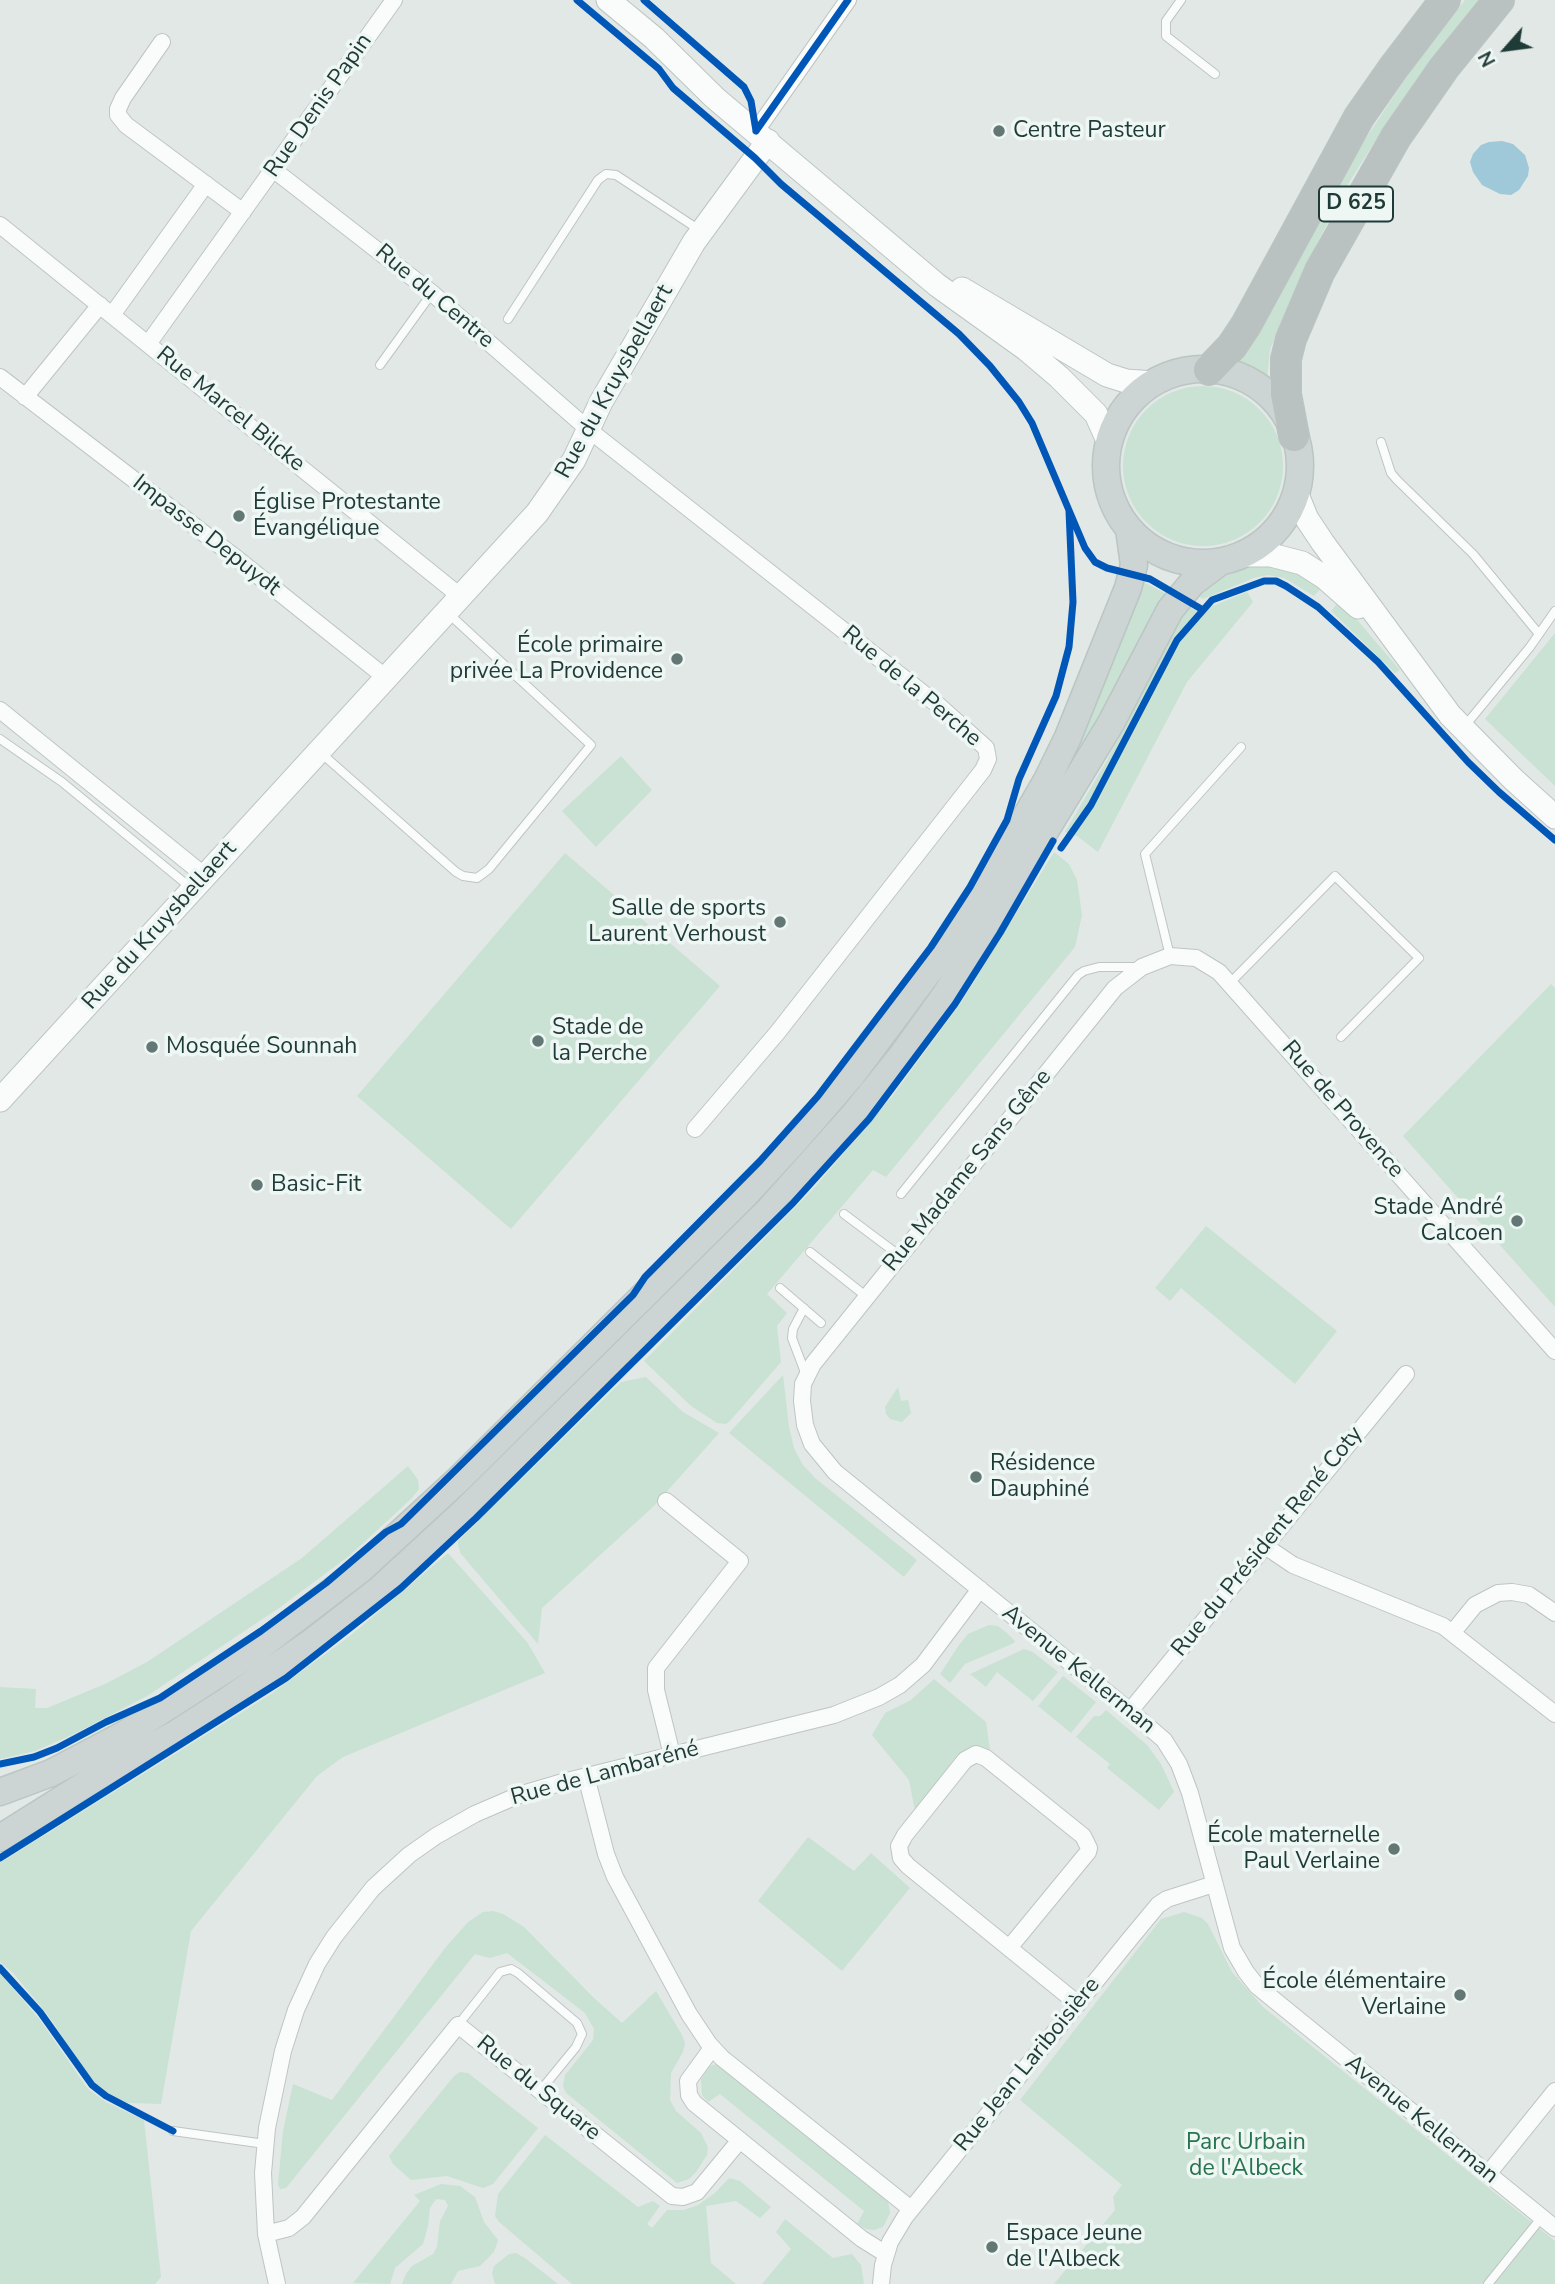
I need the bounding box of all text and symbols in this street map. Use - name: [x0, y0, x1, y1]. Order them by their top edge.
- north arrow: [1471, 14, 1541, 84]
- street label: Rue Denis Papin: [259, 29, 379, 183]
- text: N: [1473, 46, 1502, 71]
- place label: Centre Pasteur: [1013, 117, 1166, 145]
- marker: Centre Pasteur: [991, 123, 1007, 139]
- road number: D 625: [1319, 186, 1393, 222]
- street label: Rue du Centre: [369, 239, 499, 355]
- street label: Rue du Kruysbellaert: [550, 280, 680, 484]
- street label: Rue Marcel Bilcke: [150, 342, 310, 478]
- street label: Impasse Depuydt: [127, 470, 285, 602]
- place label: Église Protestante Évangélique: [253, 489, 441, 543]
- marker: Église Protestante Évangélique: [231, 508, 247, 524]
- street label: Rue de la Perche: [836, 621, 986, 753]
- place label: École primaire privée La Providence: [450, 632, 663, 686]
- marker: École primaire privée La Providence: [669, 651, 685, 667]
- street label: Rue du Kruysbellaert: [77, 836, 243, 1016]
- place label: Salle de sports Laurent Verhoust: [588, 895, 766, 949]
- marker: Salle de sports Laurent Verhoust: [772, 914, 788, 930]
- place label: Stade de la Perche: [552, 1014, 647, 1068]
- place label: Mosquée Sounnah: [166, 1033, 357, 1061]
- marker: Stade de la Perche: [530, 1033, 546, 1049]
- street label: Rue de Provence: [1275, 1036, 1409, 1184]
- marker: Mosquée Sounnah: [144, 1039, 160, 1055]
- street label: Rue Madame Sans Gêne: [878, 1064, 1058, 1278]
- place label: Basic-Fit: [271, 1171, 361, 1199]
- marker: Basic-Fit: [249, 1177, 265, 1193]
- place label: Stade André Calcoen: [1374, 1194, 1503, 1248]
- marker: Stade André Calcoen: [1509, 1213, 1525, 1229]
- street label: Rue du Président René Coty: [1167, 1421, 1369, 1663]
- place label: Résidence Dauphiné: [990, 1450, 1095, 1504]
- marker: Résidence Dauphiné: [968, 1469, 984, 1485]
- street label: Avenue Kellerman: [996, 1600, 1160, 1740]
- street label: Rue de Lambaréné: [508, 1736, 702, 1812]
- place label: École maternelle Paul Verlaine: [1207, 1822, 1380, 1876]
- marker: École maternelle Paul Verlaine: [1386, 1841, 1402, 1857]
- place label: École élémentaire Verlaine: [1263, 1968, 1446, 2022]
- street label: Rue Jean Lariboisière: [949, 1972, 1107, 2158]
- marker: École élémentaire Verlaine: [1452, 1987, 1468, 2003]
- street label: Rue du Square: [470, 2031, 606, 2147]
- street label: Avenue Kellerman: [1339, 2050, 1503, 2190]
- park label: Parc Urbain de l'Albeck: [1186, 2129, 1306, 2183]
- place label: Espace Jeune de l'Albeck: [1006, 2220, 1142, 2274]
- marker: Espace Jeune de l'Albeck: [984, 2239, 1000, 2255]

